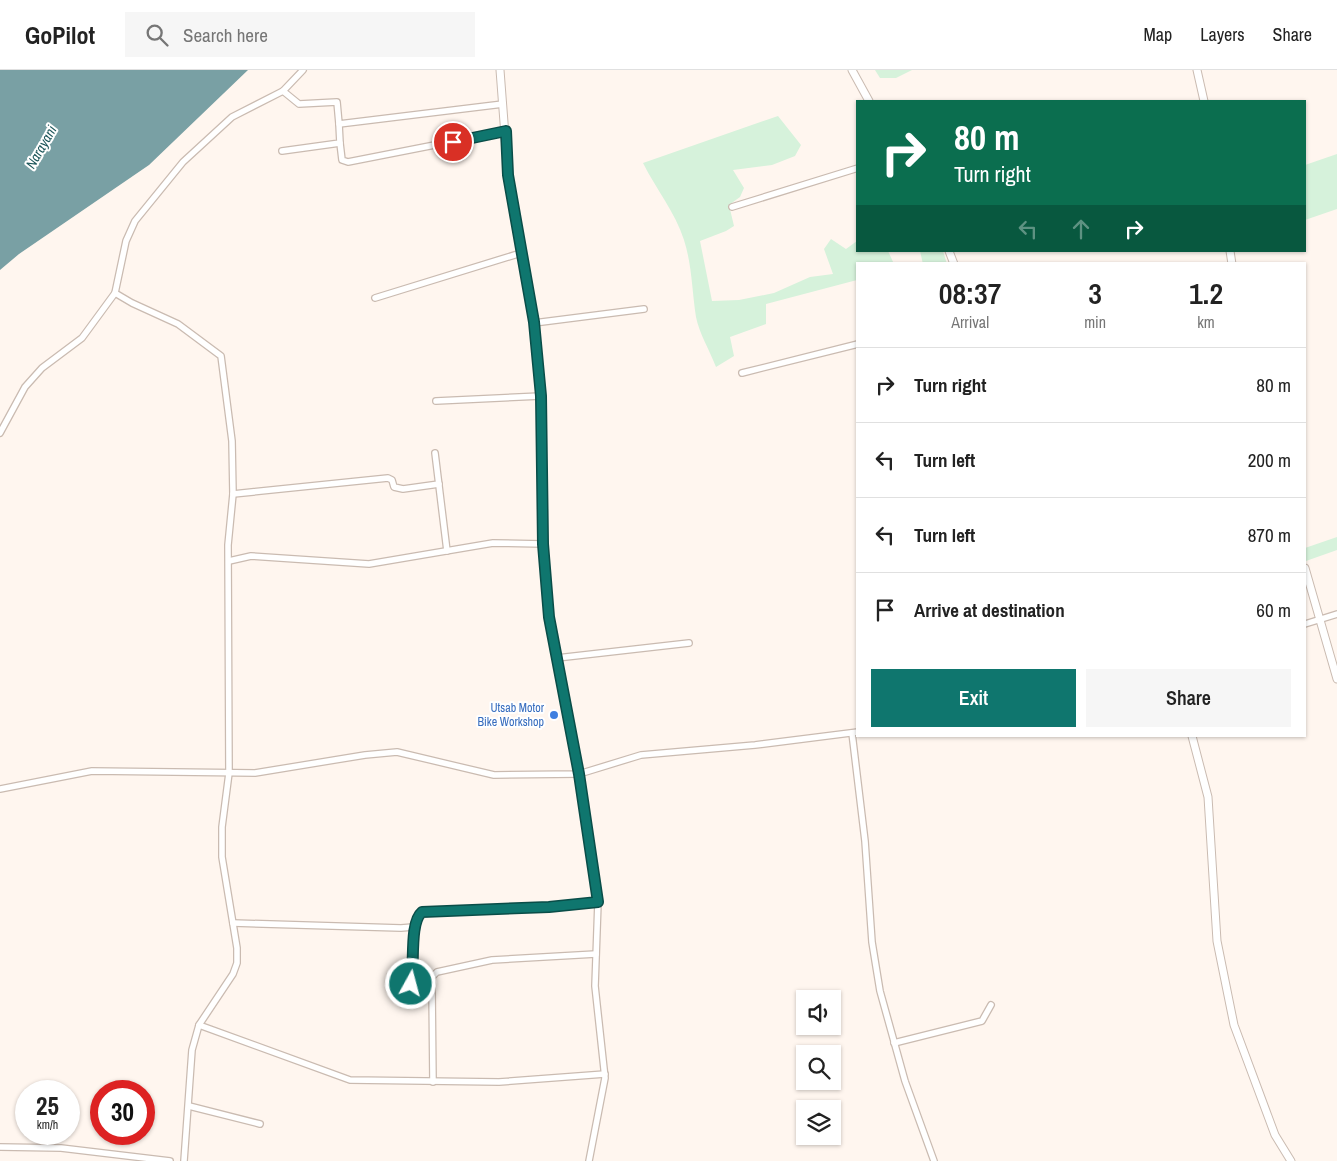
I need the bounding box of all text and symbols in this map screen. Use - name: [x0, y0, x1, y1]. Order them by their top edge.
- search box: [125, 12, 475, 57]
- text: GoPilot: [25, 19, 95, 51]
- icon: search: [143, 21, 171, 49]
- text: Search here: [183, 22, 268, 48]
- text: Map: [1144, 22, 1172, 47]
- text: Layers: [1200, 22, 1245, 47]
- text: Share: [1273, 22, 1312, 47]
- text: 80 m: [954, 114, 1019, 161]
- icon: right: [871, 120, 936, 185]
- pin: [432, 121, 474, 163]
- water label: Narayani: [22, 122, 61, 172]
- icon: arrive: [439, 128, 467, 156]
- text: Turn right: [954, 159, 1031, 189]
- icon: left: [1014, 215, 1042, 243]
- icon: ahead: [1067, 215, 1095, 243]
- icon: right: [1120, 215, 1148, 243]
- text: 08:37: [939, 273, 1001, 313]
- text: 3: [1088, 273, 1102, 313]
- text: 1.2: [1189, 273, 1223, 313]
- text: Arrival: [951, 311, 989, 333]
- text: min: [1084, 311, 1106, 333]
- text: km: [1197, 311, 1215, 333]
- icon: right: [871, 371, 899, 399]
- text: Turn right: [914, 372, 986, 398]
- text: 80 m: [1256, 372, 1291, 398]
- icon: left: [871, 446, 899, 474]
- text: Turn left: [914, 447, 975, 473]
- text: 200 m: [1248, 447, 1291, 473]
- icon: left: [871, 521, 899, 549]
- text: Turn left: [914, 522, 975, 548]
- text: 870 m: [1248, 522, 1291, 548]
- icon: arrive: [871, 596, 899, 624]
- text: Arrive at destination: [914, 597, 1065, 623]
- text: 60 m: [1256, 597, 1291, 623]
- button: Exit: [871, 669, 1076, 727]
- button: Share: [1086, 669, 1291, 727]
- place label: Utsab Motor Bike Workshop: [477, 700, 545, 730]
- marker: Utsab Motor Bike Workshop: [548, 709, 560, 721]
- position arrow: [384, 957, 436, 1009]
- map controls: [796, 990, 841, 1145]
- button: sound: [796, 990, 841, 1035]
- button: search: [796, 1045, 841, 1090]
- speed limit sign: 30: [90, 1080, 155, 1145]
- text: 25: [36, 1089, 59, 1123]
- button: layers: [796, 1100, 841, 1145]
- text: km/h: [37, 1117, 58, 1133]

